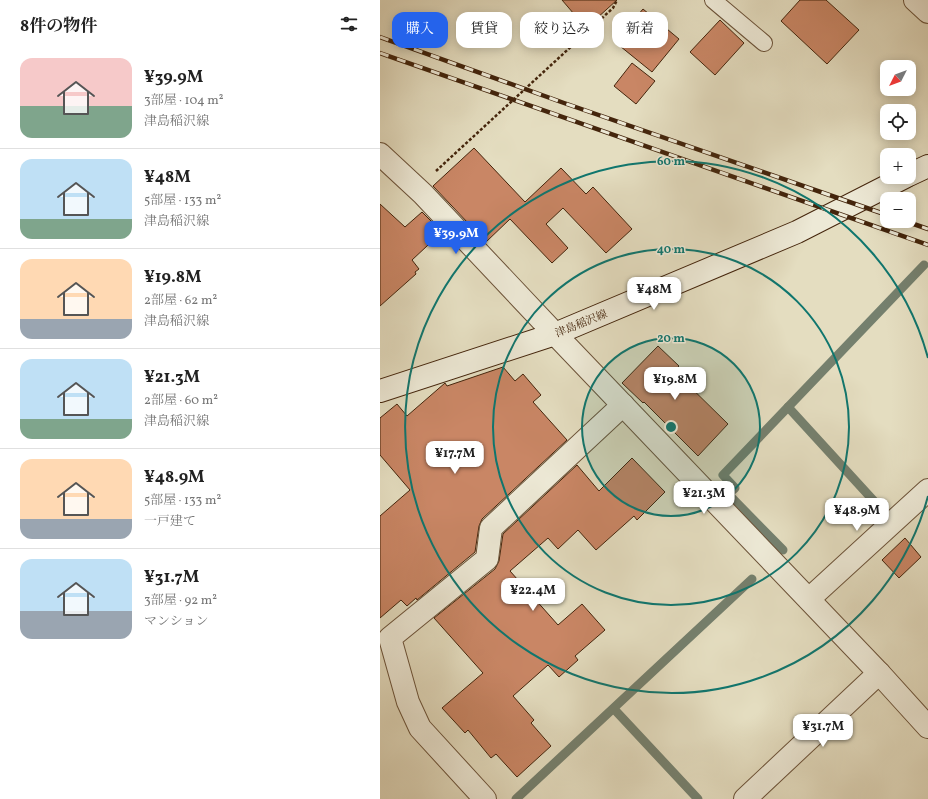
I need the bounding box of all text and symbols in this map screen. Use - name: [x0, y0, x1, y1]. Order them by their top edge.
- chip: 購入: [392, 12, 448, 48]
- chip: 賃貸: [456, 12, 512, 48]
- chip: 絞り込み: [520, 12, 604, 48]
- chip: 新着: [612, 12, 668, 48]
- icon: filters: [338, 13, 360, 35]
- text: 8件の物件: [20, 15, 97, 38]
- north arrow: [880, 60, 916, 96]
- map controls: [880, 60, 916, 228]
- text: ¥39.9M: [144, 66, 203, 89]
- icon: home: [52, 74, 100, 122]
- text: 3部屋 · 104 m²: [144, 92, 224, 110]
- button: locate: [880, 104, 916, 140]
- text: 津島稲沢線: [144, 113, 209, 131]
- button: +: [880, 148, 916, 184]
- text: 60 m: [657, 154, 685, 170]
- text: ¥48M: [144, 166, 191, 189]
- icon: home: [52, 175, 100, 223]
- text: 5部屋 · 133 m²: [144, 192, 221, 210]
- button: −: [880, 192, 916, 228]
- text: 津島稲沢線: [144, 213, 209, 231]
- pin: ¥39.9M: [423, 221, 489, 255]
- text: ¥39.9M: [433, 225, 479, 243]
- text: 40 m: [657, 242, 686, 258]
- text: ¥19.8M: [144, 266, 201, 289]
- icon: home: [52, 275, 100, 323]
- pin: ¥48M: [630, 277, 678, 311]
- text: ¥48M: [636, 281, 672, 299]
- text: 2部屋 · 62 m²: [144, 292, 217, 310]
- street label: 津島稲沢線: [553, 307, 610, 342]
- text: 津島稲沢線: [144, 313, 209, 331]
- text: 20 m: [657, 331, 685, 347]
- text: ¥21.3M: [144, 366, 200, 389]
- pin: ¥19.8M: [642, 367, 708, 401]
- text: ¥19.8M: [653, 371, 697, 389]
- icon: home: [52, 375, 100, 423]
- text: 2部屋 · 60 m²: [144, 392, 218, 410]
- text: 津島稲沢線: [144, 413, 209, 431]
- centre of rings: [664, 420, 678, 434]
- pin: ¥17.7M: [422, 441, 488, 475]
- text: ¥17.7M: [435, 445, 475, 463]
- text: ¥48.9M: [144, 466, 205, 489]
- icon: home: [52, 475, 100, 523]
- pin: ¥21.3M: [671, 481, 737, 515]
- text: ¥21.3M: [683, 485, 725, 503]
- text: 5部屋 · 133 m²: [144, 492, 221, 510]
- pin: ¥48.9M: [824, 498, 890, 532]
- text: ¥48.9M: [834, 502, 880, 520]
- text: 一戸建て: [144, 513, 196, 531]
- text: ¥31.7M: [144, 566, 199, 589]
- icon: home: [52, 575, 100, 623]
- pin: ¥22.4M: [500, 578, 566, 612]
- text: ¥22.4M: [510, 582, 556, 600]
- text: 3部屋 · 92 m²: [144, 592, 217, 610]
- text: マンション: [144, 613, 208, 631]
- pin: ¥31.7M: [790, 714, 856, 748]
- text: ¥31.7M: [802, 718, 844, 736]

